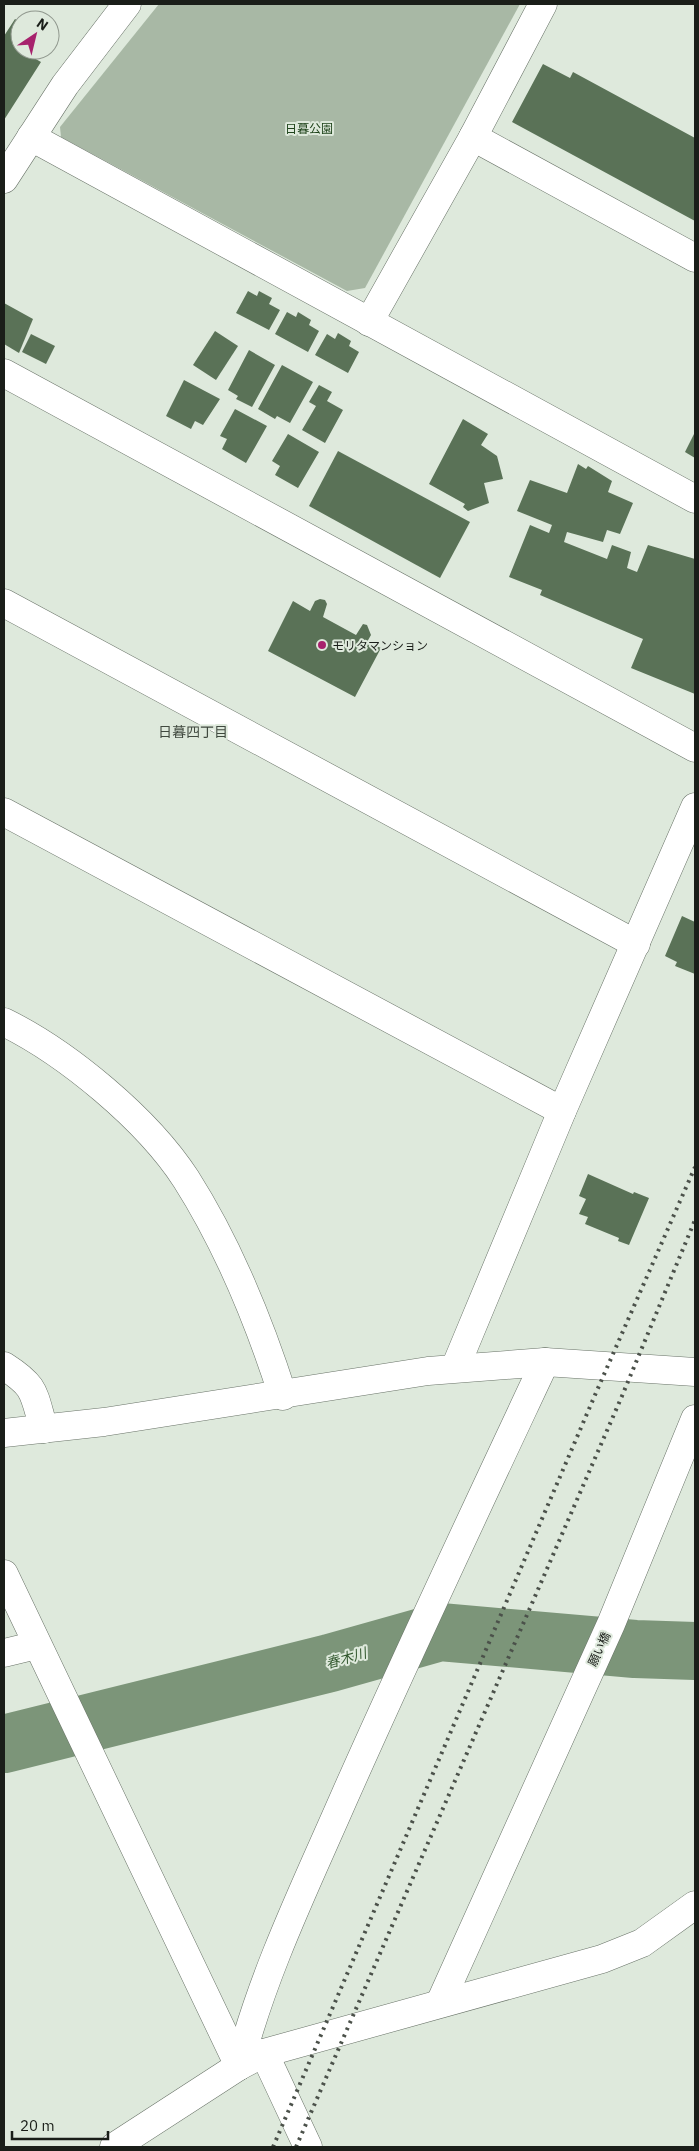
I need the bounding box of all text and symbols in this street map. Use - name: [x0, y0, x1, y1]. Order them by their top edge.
- north arrow: [10, 10, 60, 60]
- text: N: [33, 14, 52, 35]
- park label: 日暮公園: [285, 121, 333, 136]
- place label: モリタマンション: [332, 638, 428, 653]
- marker: モリタマンション: [316, 639, 328, 651]
- district label: 日暮四丁目: [158, 723, 228, 741]
- street label: 願い橋: [585, 1630, 613, 1668]
- water label: 春木川: [323, 1643, 371, 1672]
- scale bar: [12, 2108, 109, 2140]
- text: 20 m: [20, 2116, 55, 2135]

